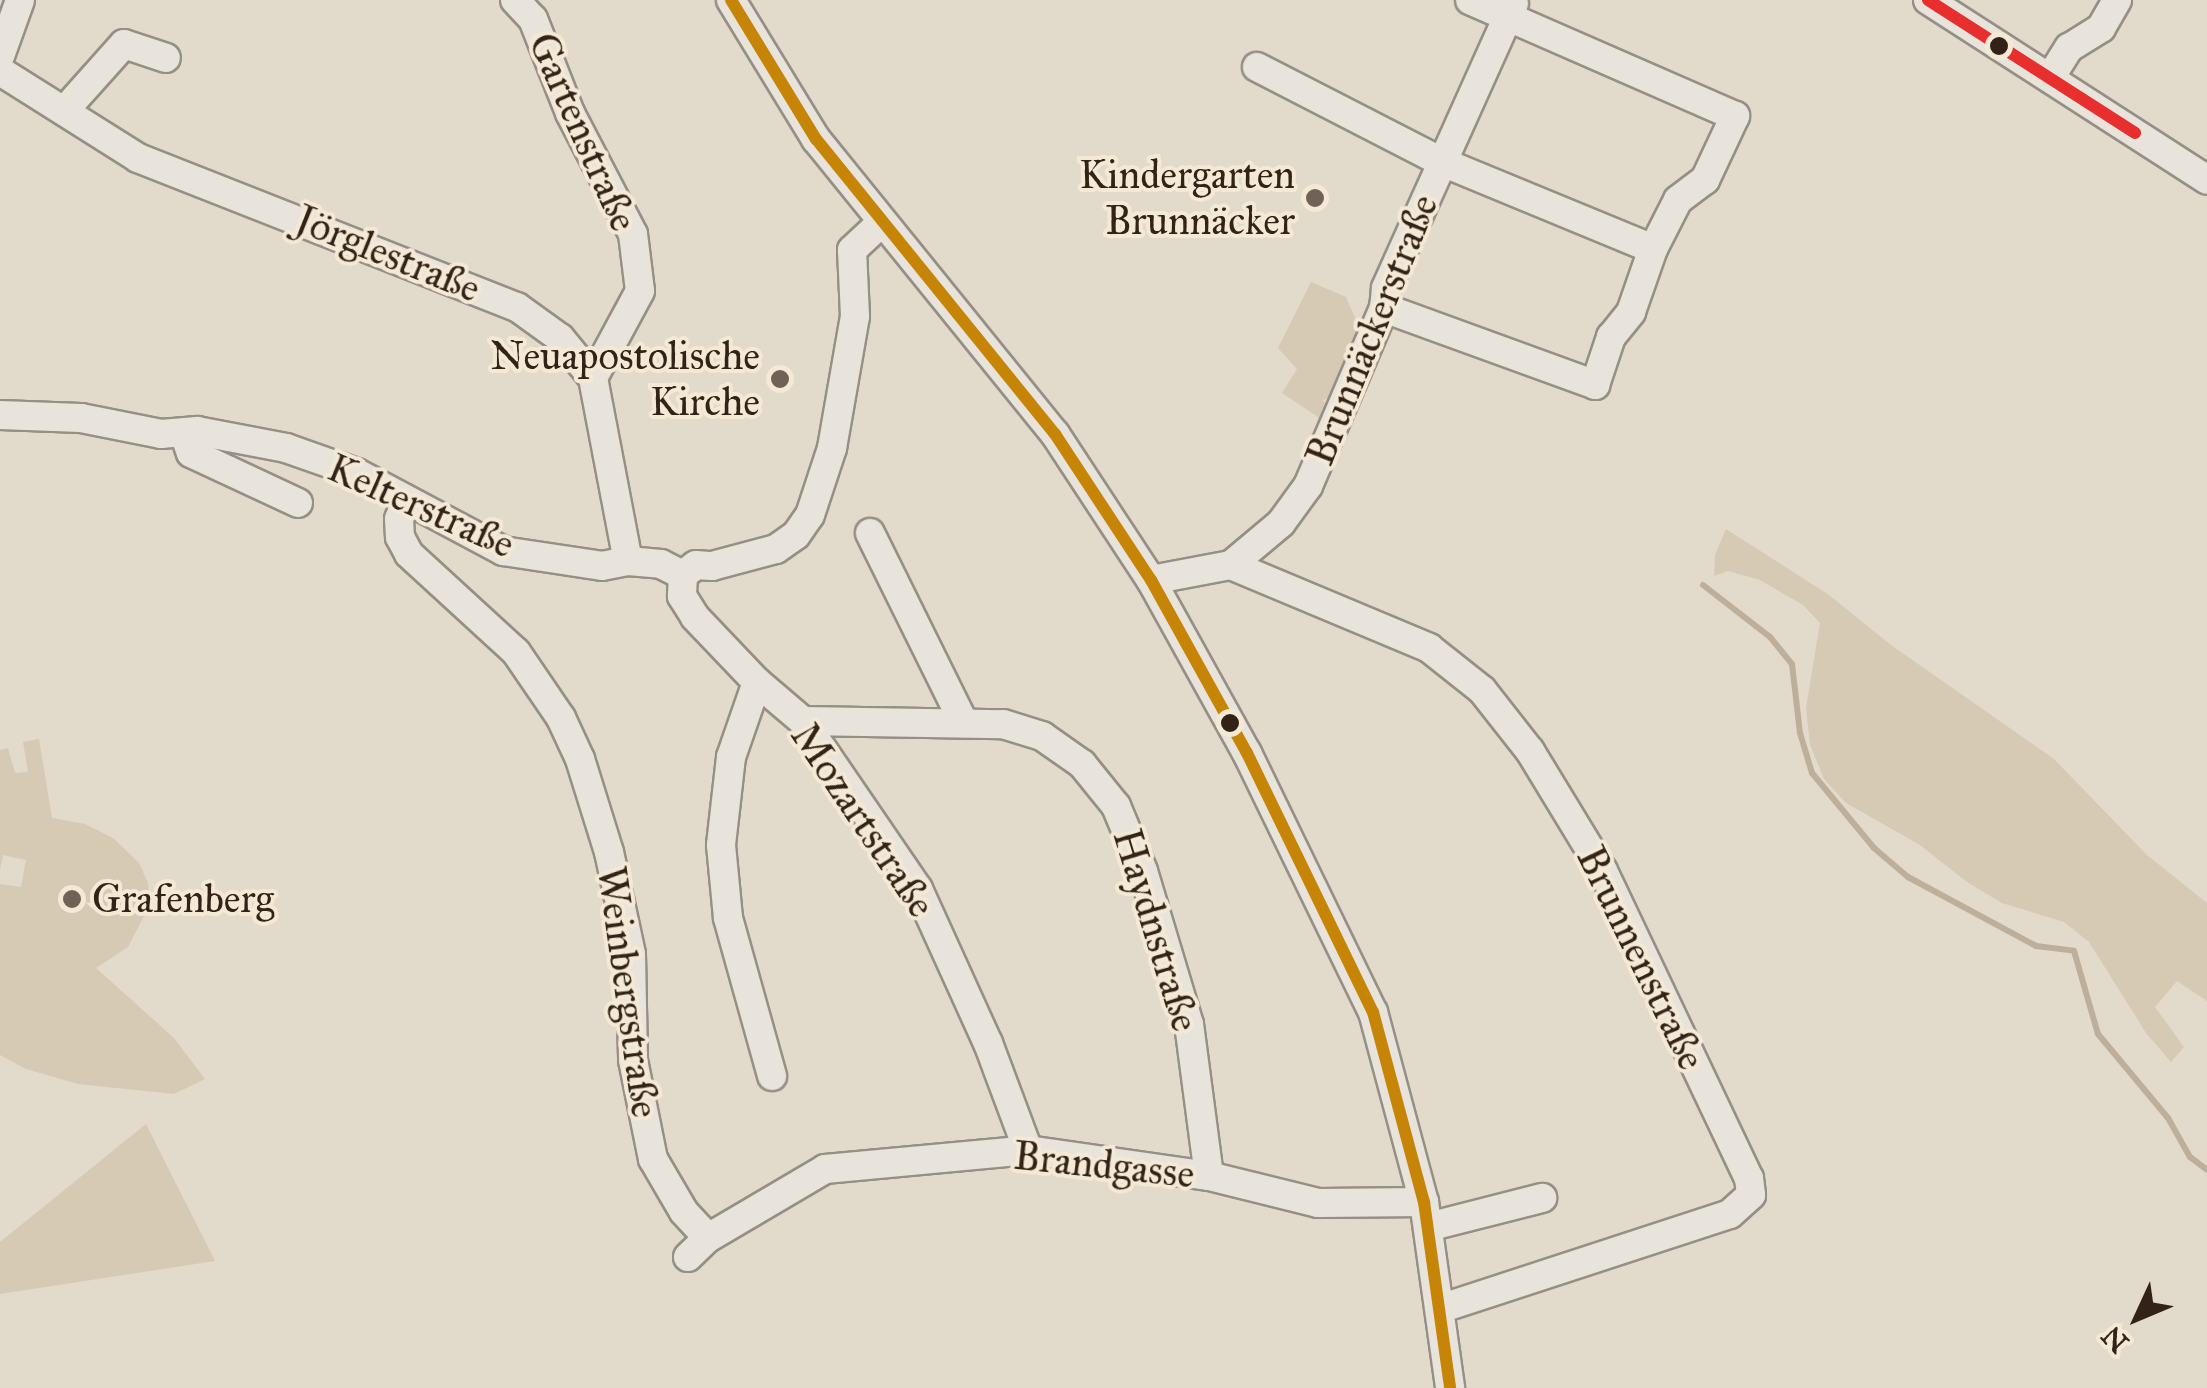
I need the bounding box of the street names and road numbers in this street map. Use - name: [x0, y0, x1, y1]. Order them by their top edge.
- street label: Gartenstraße: [518, 26, 648, 238]
- street label: Brunnäckerstraße: [1296, 188, 1448, 472]
- street label: Jörglestraße: [289, 195, 487, 313]
- street label: Kelterstraße: [320, 444, 522, 568]
- street label: Mozartstraße: [781, 714, 945, 926]
- street label: Haydnstraße: [1102, 823, 1210, 1037]
- street label: Brunnenstraße: [1566, 839, 1716, 1077]
- street label: Weinbergstraße: [587, 863, 669, 1121]
- street label: Brandgasse: [1011, 1132, 1197, 1198]

